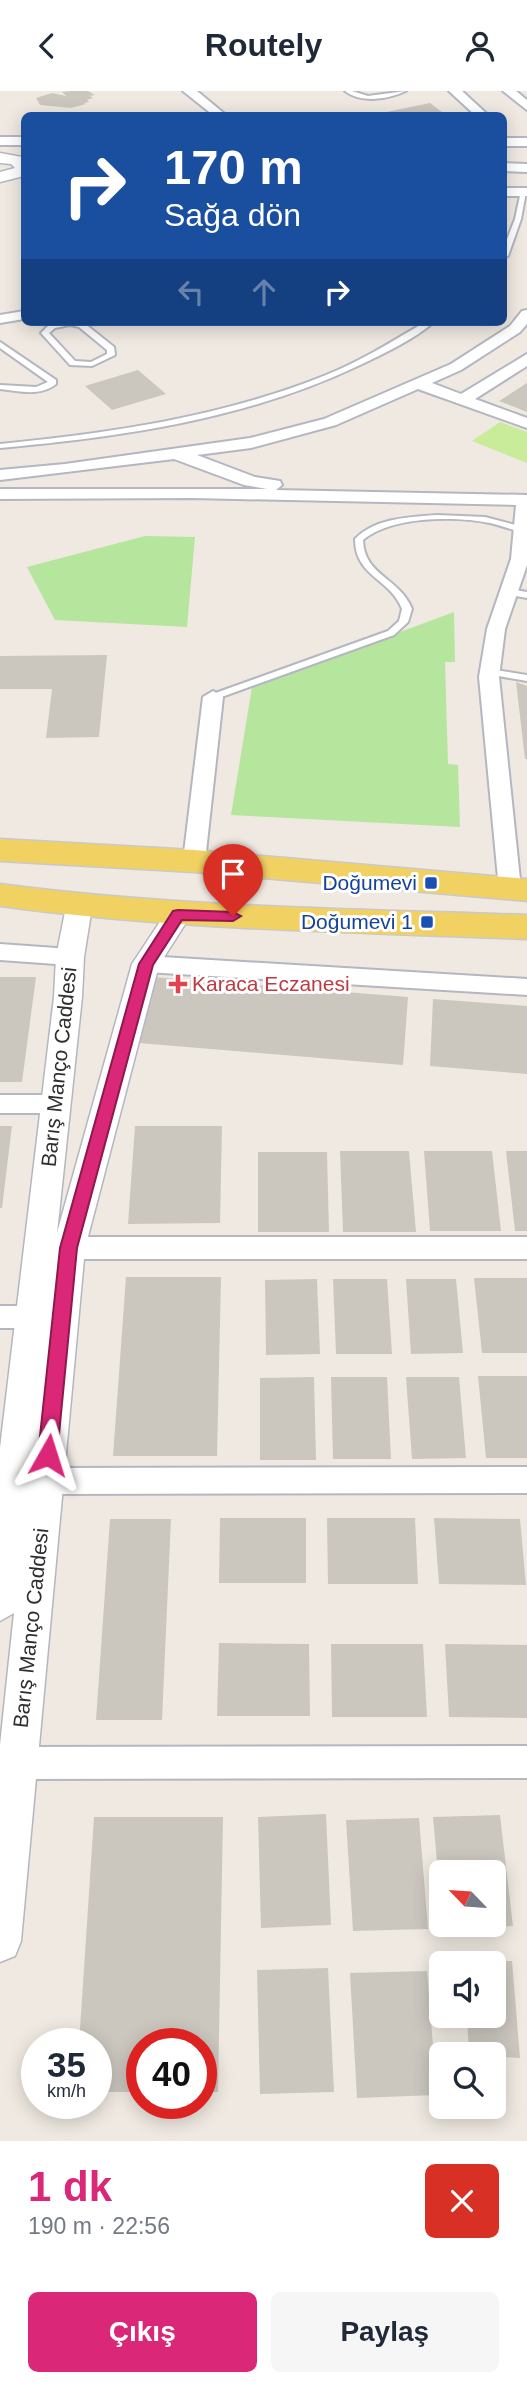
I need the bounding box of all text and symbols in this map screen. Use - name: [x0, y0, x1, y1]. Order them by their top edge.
- icon: back: [28, 27, 66, 65]
- text: Routely: [205, 27, 322, 63]
- icon: person: [461, 27, 499, 65]
- icon: right: [49, 140, 140, 231]
- text: 170 m: [164, 140, 303, 194]
- text: Sağa dön: [164, 197, 301, 233]
- icon: left: [172, 273, 210, 311]
- icon: ahead: [245, 273, 283, 311]
- icon: right: [318, 273, 356, 311]
- pin: [203, 844, 263, 916]
- icon: arrive: [214, 855, 252, 893]
- place label: Doğumevi: [322, 871, 417, 894]
- marker: Doğumevi: [423, 875, 439, 891]
- place label: Doğumevi 1: [301, 910, 413, 933]
- marker: Doğumevi 1: [419, 914, 435, 930]
- street label: Barış Manço Caddesi: [37, 966, 80, 1168]
- place label: Karaca Eczanesi: [192, 972, 350, 995]
- marker: Karaca Eczanesi: [170, 976, 186, 992]
- position arrow: [11, 1418, 85, 1492]
- street label: Barış Manço Caddesi: [9, 1527, 52, 1729]
- north arrow: [429, 1860, 506, 1937]
- map controls: [429, 1860, 506, 2119]
- button: sound: [429, 1951, 506, 2028]
- speed limit sign: 40: [126, 2028, 217, 2119]
- button: search: [429, 2042, 506, 2119]
- text: 35: [47, 2045, 86, 2084]
- text: km/h: [47, 2081, 86, 2101]
- text: 1 dk: [28, 2163, 112, 2210]
- button: close: [425, 2164, 499, 2238]
- text: 190 m · 22:56: [28, 2213, 170, 2239]
- button: Çıkış: [28, 2292, 257, 2372]
- button: Paylaş: [271, 2292, 499, 2372]

